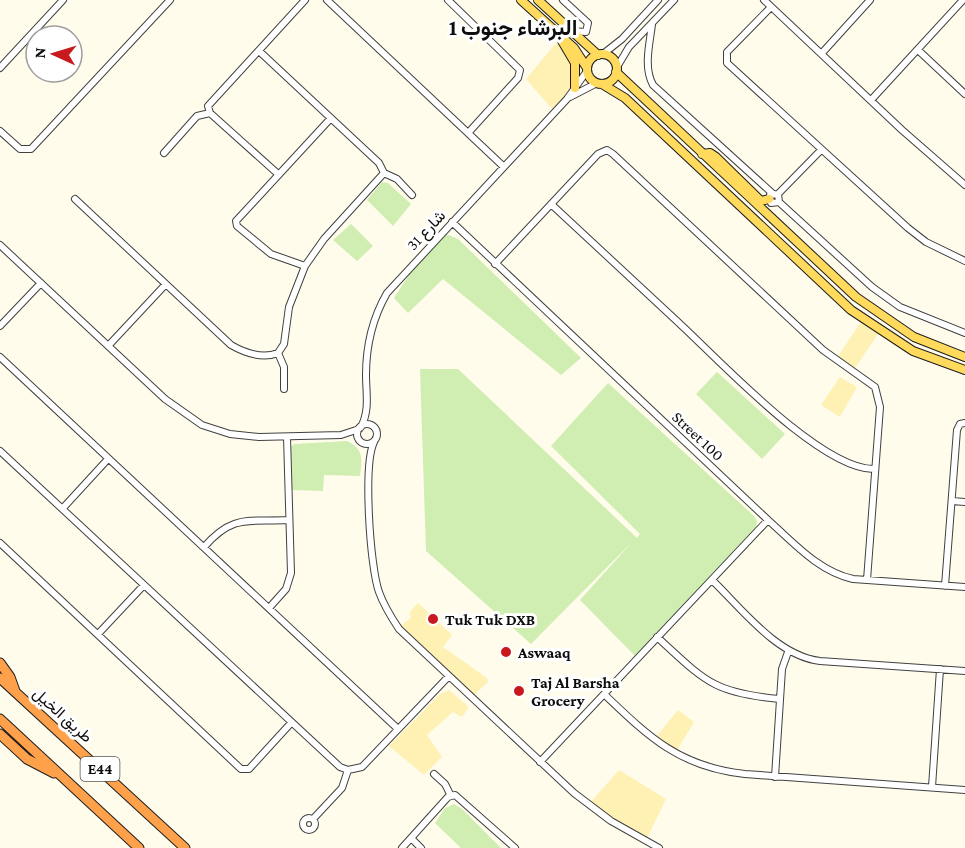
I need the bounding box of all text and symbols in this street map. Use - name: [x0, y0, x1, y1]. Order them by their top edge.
- district label: البرشاء جنوب 1: [449, 15, 577, 41]
- north arrow: [24, 24, 84, 84]
- text: N: [31, 47, 48, 59]
- street label: شارع 31: [403, 207, 451, 255]
- street label: Street 100: [669, 408, 727, 464]
- place label: Tuk Tuk DXB: [445, 611, 535, 628]
- marker: Tuk Tuk DXB: [426, 612, 440, 626]
- place label: Aswaaq: [517, 644, 571, 661]
- marker: Aswaaq: [499, 645, 513, 659]
- place label: Taj Al Barsha Grocery: [531, 674, 620, 709]
- street label: طريق الخيل: [29, 684, 96, 747]
- marker: Taj Al Barsha Grocery: [512, 684, 526, 698]
- road number: E44: [80, 757, 120, 781]

